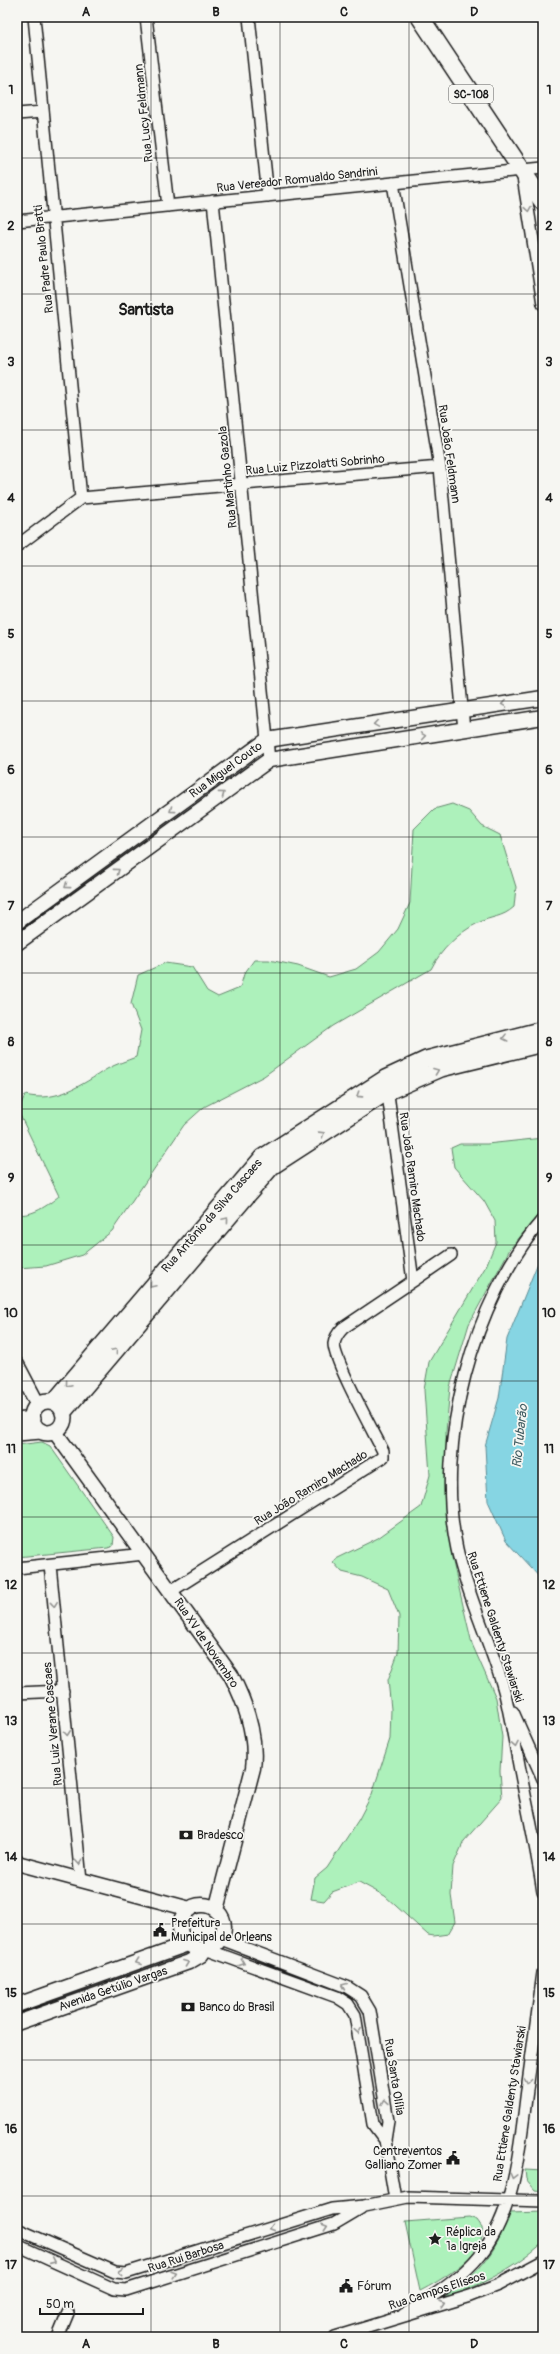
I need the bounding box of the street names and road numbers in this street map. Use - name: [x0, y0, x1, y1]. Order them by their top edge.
- street label: Rua Lucy Feldmann: [131, 63, 157, 163]
- road number: SC-108: [449, 85, 493, 103]
- street label: Rua Vereador Romualdo Sandrini: [216, 164, 378, 196]
- street label: Rua Padre Paulo Bratti: [31, 204, 57, 314]
- street label: Rua João Feldmann: [435, 404, 463, 505]
- street label: Rua Martinho Gazola: [215, 425, 241, 529]
- street label: Rua Luiz Pizzolatti Sobrinho: [245, 451, 386, 479]
- street label: Rua Miguel Couto: [187, 738, 266, 802]
- street label: Rua João Ramiro Machado: [395, 1111, 429, 1243]
- street label: Rua Antônio da Silva Cascaes: [158, 1156, 266, 1276]
- street label: Rua João Ramiro Machado: [252, 1447, 371, 1529]
- street label: Rua Ettiene Galdenty Stawiarski: [464, 1550, 526, 1704]
- street label: Rua XV de Novembro: [170, 1595, 242, 1691]
- street label: Rua Luiz Verane Cascaes: [40, 1661, 66, 1787]
- street label: Avenida Getúlio Vargas: [57, 1963, 170, 2015]
- street label: Rua Ettiene Galdenty Stawiarski: [490, 2025, 530, 2183]
- street label: Rua Santa Olília: [381, 2038, 408, 2117]
- street label: Rua Rui Barbosa: [146, 2238, 226, 2276]
- street label: Rua Campos Elíseos: [387, 2268, 488, 2314]

